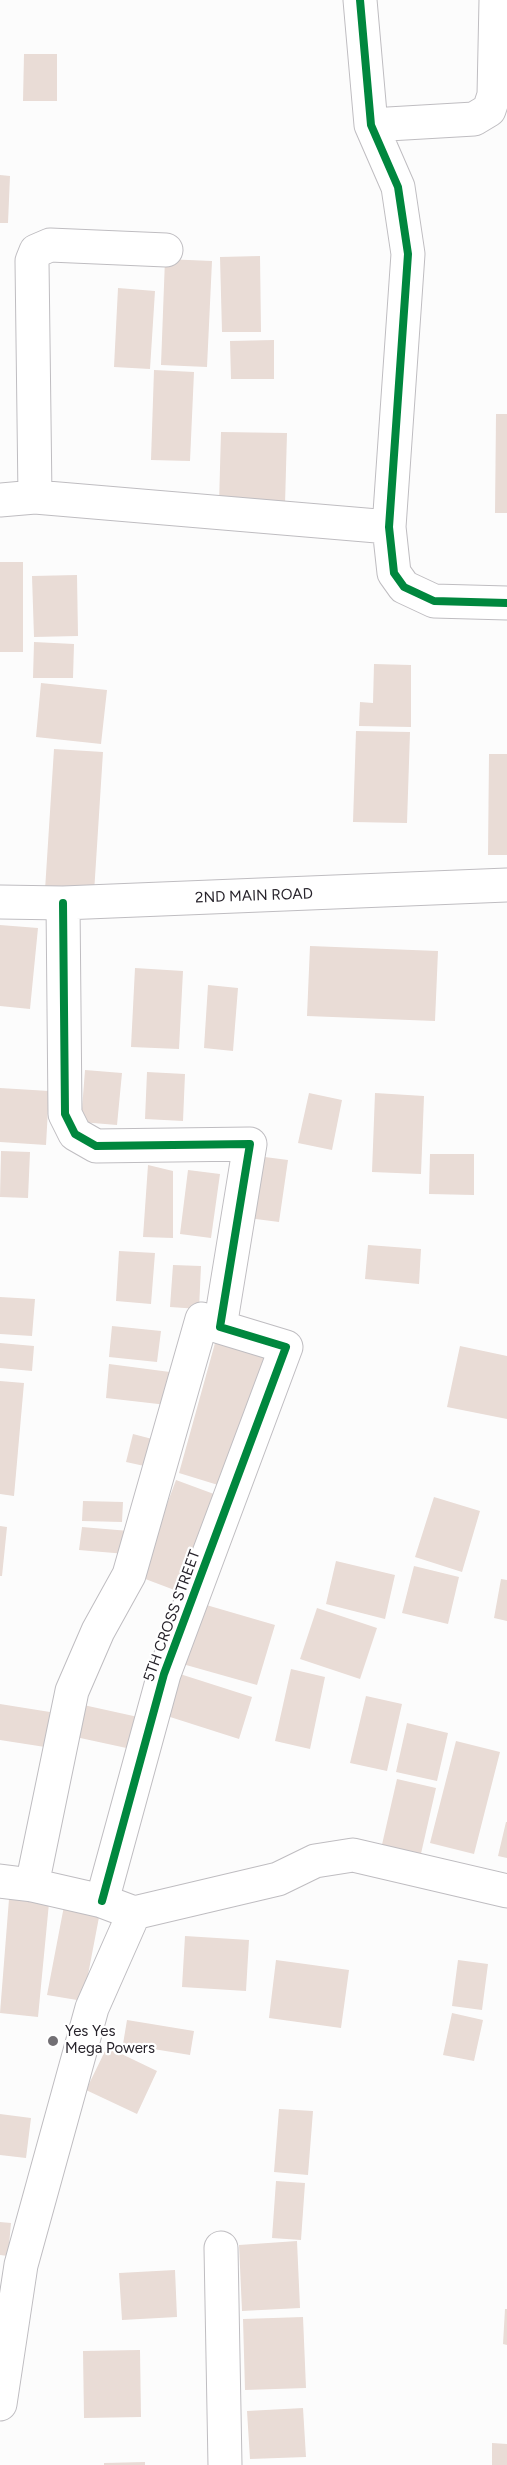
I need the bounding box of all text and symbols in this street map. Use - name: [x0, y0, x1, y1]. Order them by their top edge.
- street label: 2ND MAIN ROAD: [195, 885, 313, 907]
- street label: 5TH CROSS STREET: [140, 1548, 204, 1684]
- place label: Yes Yes Mega Powers: [65, 2023, 155, 2058]
- marker: Yes Yes Mega Powers: [46, 2034, 60, 2048]

